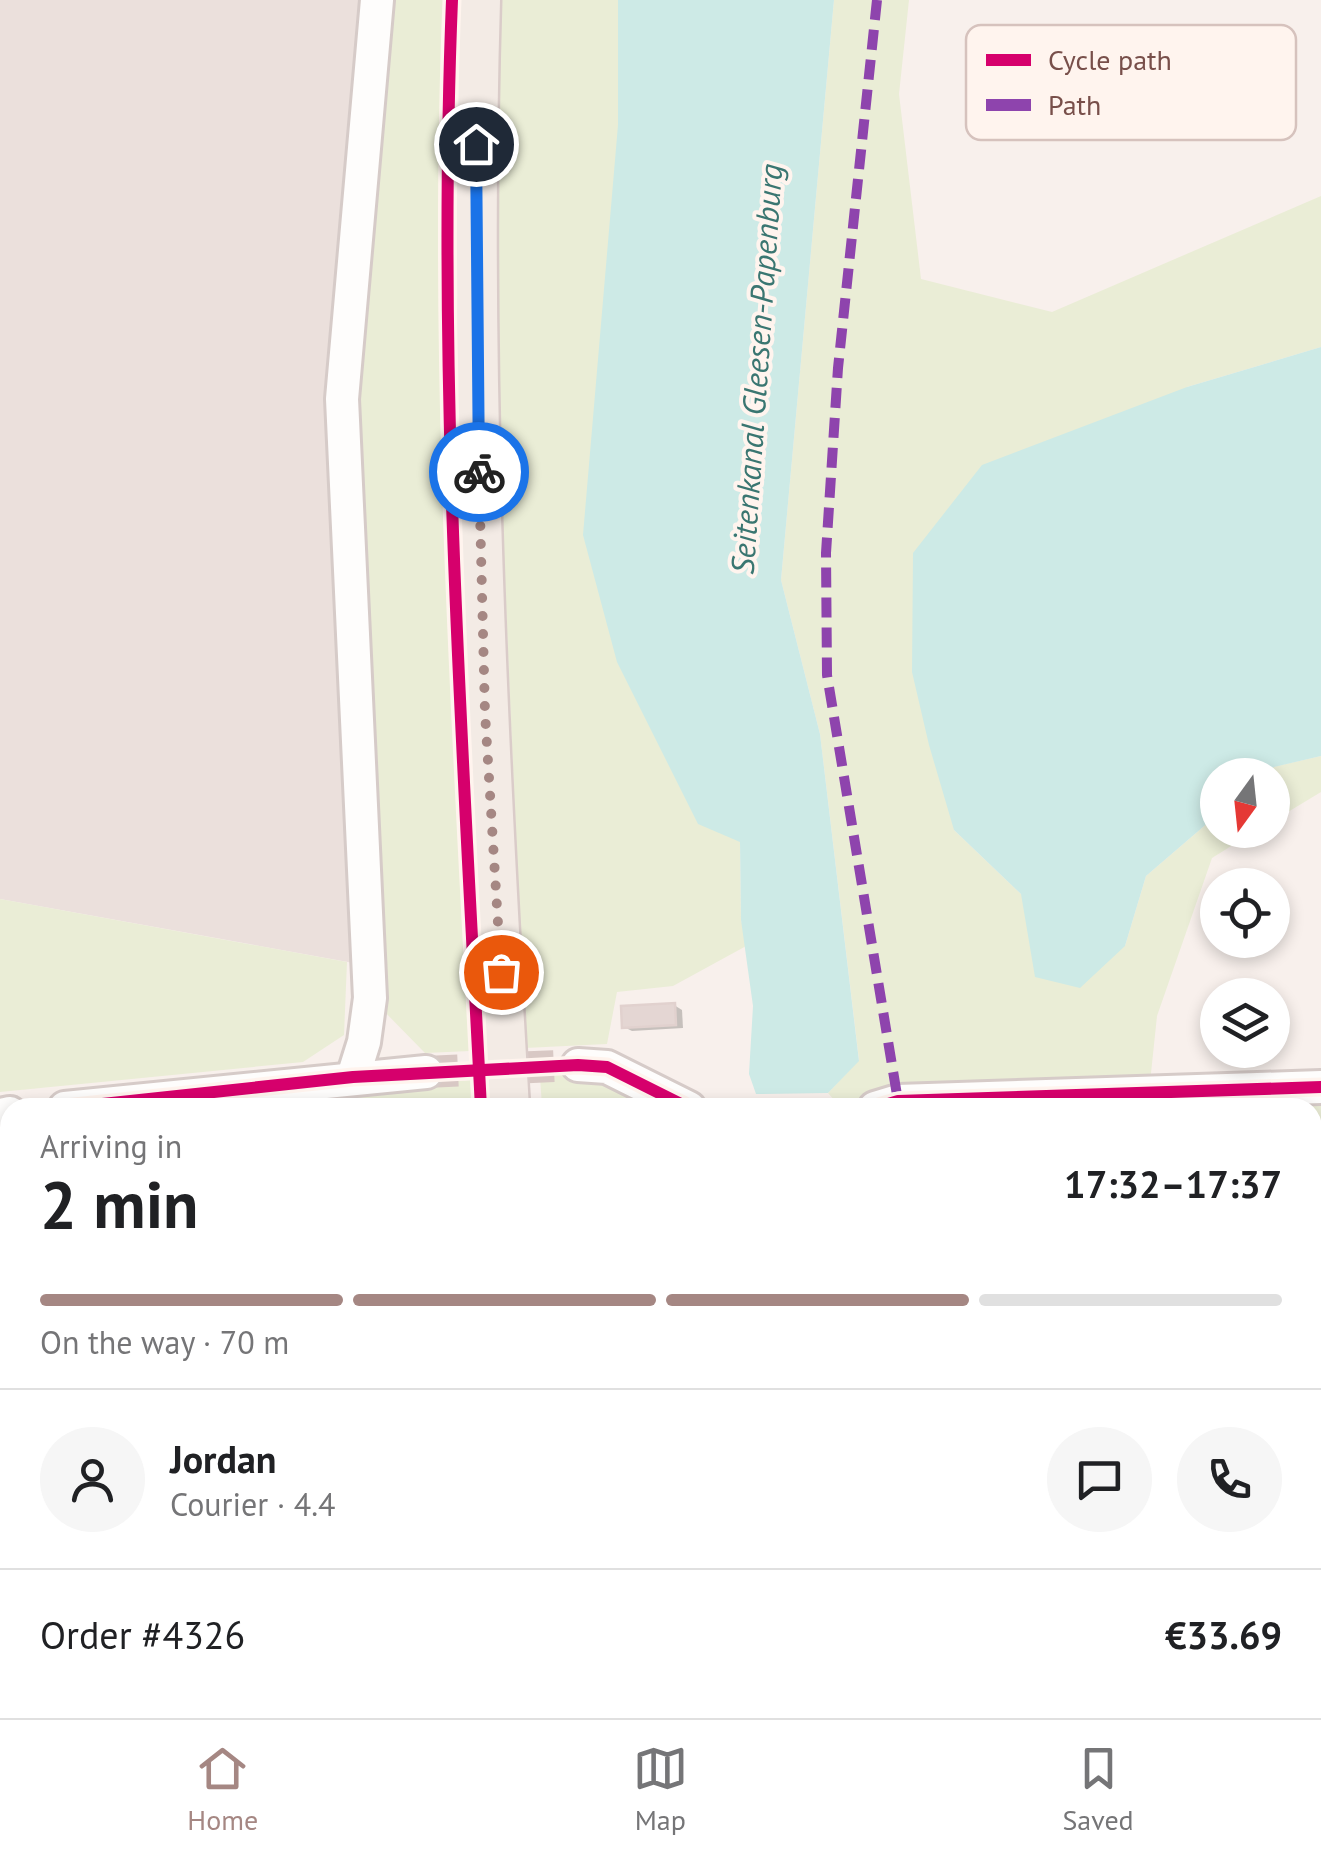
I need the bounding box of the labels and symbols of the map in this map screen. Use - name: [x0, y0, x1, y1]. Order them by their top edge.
- legend: [966, 25, 1296, 140]
- text: Cycle path: [1048, 41, 1172, 78]
- text: Path: [1048, 86, 1101, 123]
- pin: [434, 102, 519, 187]
- water label: Seitenkanal Gleesen-Papenburg: [721, 162, 791, 576]
- courier: [429, 422, 529, 522]
- north arrow: [1200, 758, 1290, 848]
- pin: [459, 930, 544, 1015]

